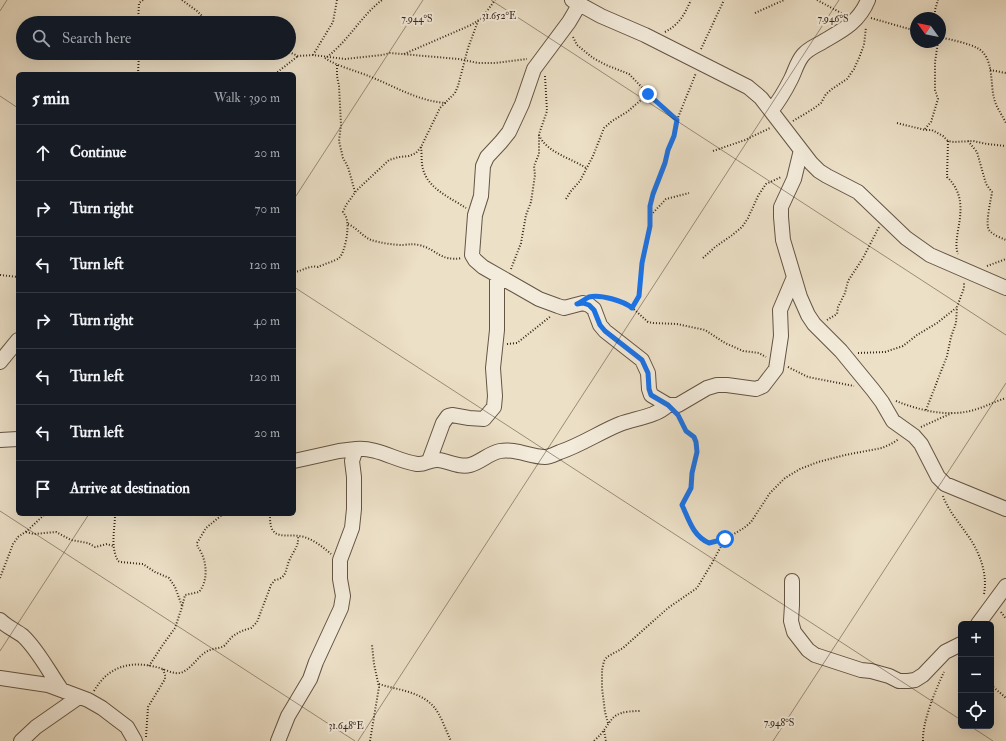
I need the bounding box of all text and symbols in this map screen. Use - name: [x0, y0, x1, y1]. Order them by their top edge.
- text: 31.652°E: [482, 10, 516, 22]
- north arrow: [910, 12, 946, 48]
- text: 7.944°S: [401, 13, 433, 25]
- text: 7.946°S: [818, 13, 848, 25]
- search box: [16, 16, 296, 60]
- icon: search: [30, 27, 52, 49]
- text: Search here: [62, 29, 131, 48]
- route end: [639, 85, 657, 103]
- text: 5 min: [32, 88, 70, 109]
- text: Walk · 390 m: [214, 90, 280, 106]
- icon: ahead: [32, 142, 54, 164]
- text: Continue: [70, 143, 126, 162]
- text: 20 m: [254, 145, 280, 161]
- icon: right: [32, 198, 54, 220]
- text: Turn right: [70, 199, 133, 218]
- text: 70 m: [255, 201, 280, 217]
- icon: left: [32, 254, 54, 276]
- text: Turn left: [70, 255, 124, 274]
- text: 120 m: [249, 257, 280, 273]
- icon: right: [32, 310, 54, 332]
- text: Turn right: [70, 311, 133, 330]
- text: 40 m: [254, 313, 280, 329]
- icon: left: [32, 366, 54, 388]
- text: Turn left: [70, 367, 124, 386]
- text: 120 m: [249, 369, 280, 385]
- icon: left: [32, 422, 54, 444]
- text: Turn left: [70, 423, 124, 442]
- text: 20 m: [254, 425, 280, 441]
- icon: arrive: [32, 478, 54, 500]
- text: Arrive at destination: [70, 479, 190, 498]
- route start: [716, 530, 734, 548]
- map controls: [958, 621, 994, 729]
- button: +: [958, 621, 994, 657]
- button: −: [958, 657, 994, 693]
- button: locate: [958, 693, 994, 729]
- text: 7.948°S: [764, 717, 794, 729]
- text: 31.648°E: [328, 720, 364, 732]

